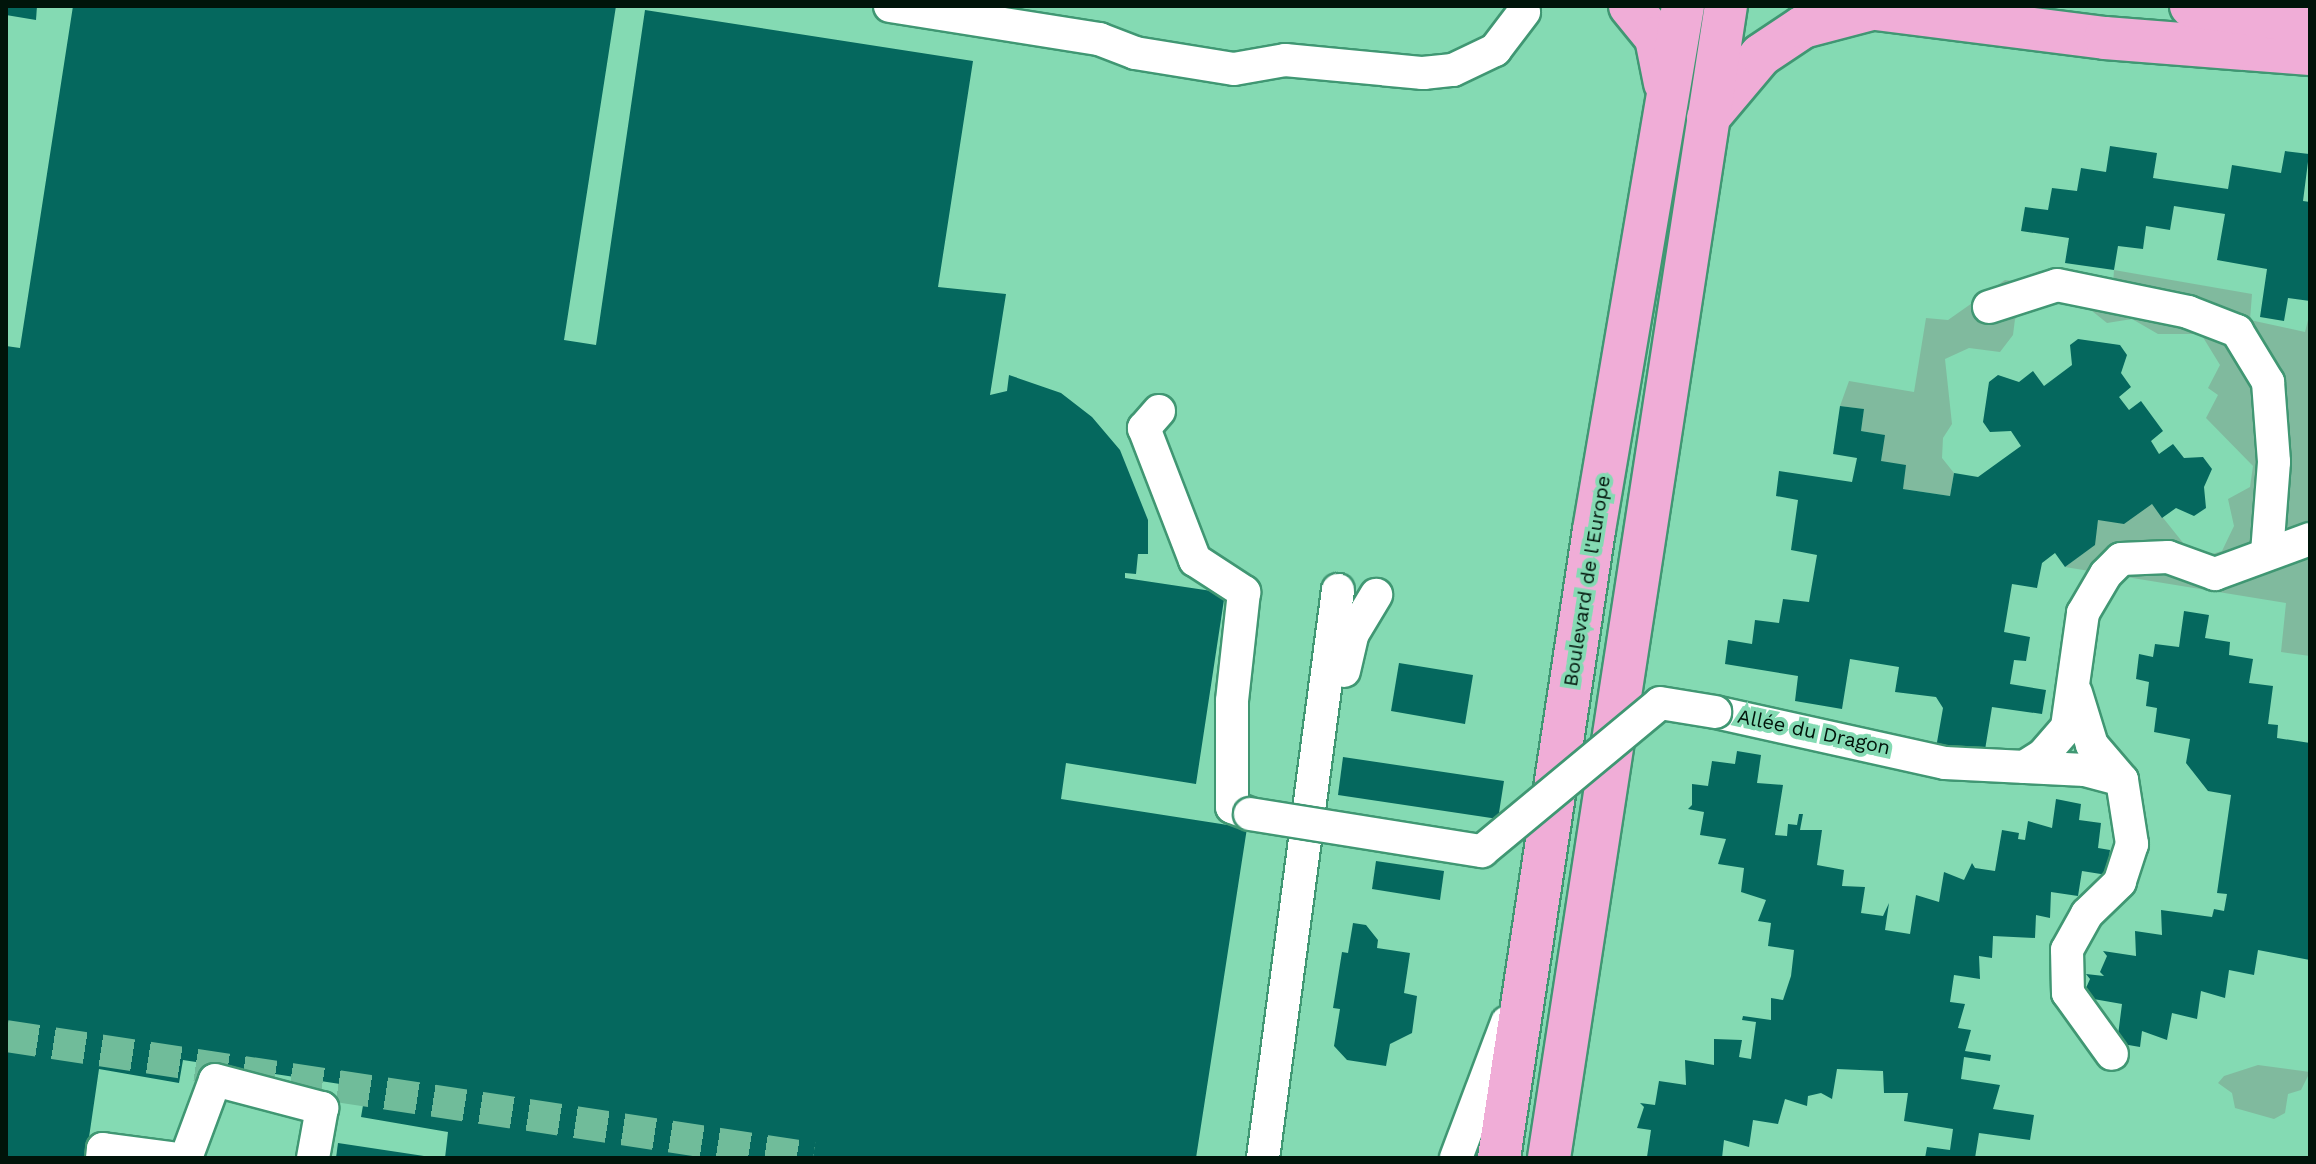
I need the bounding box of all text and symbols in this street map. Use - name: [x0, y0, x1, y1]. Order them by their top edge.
- street label: Boulevard de l'Europe: [1558, 474, 1616, 688]
- street label: Allée du Dragon: [1735, 704, 1893, 760]

